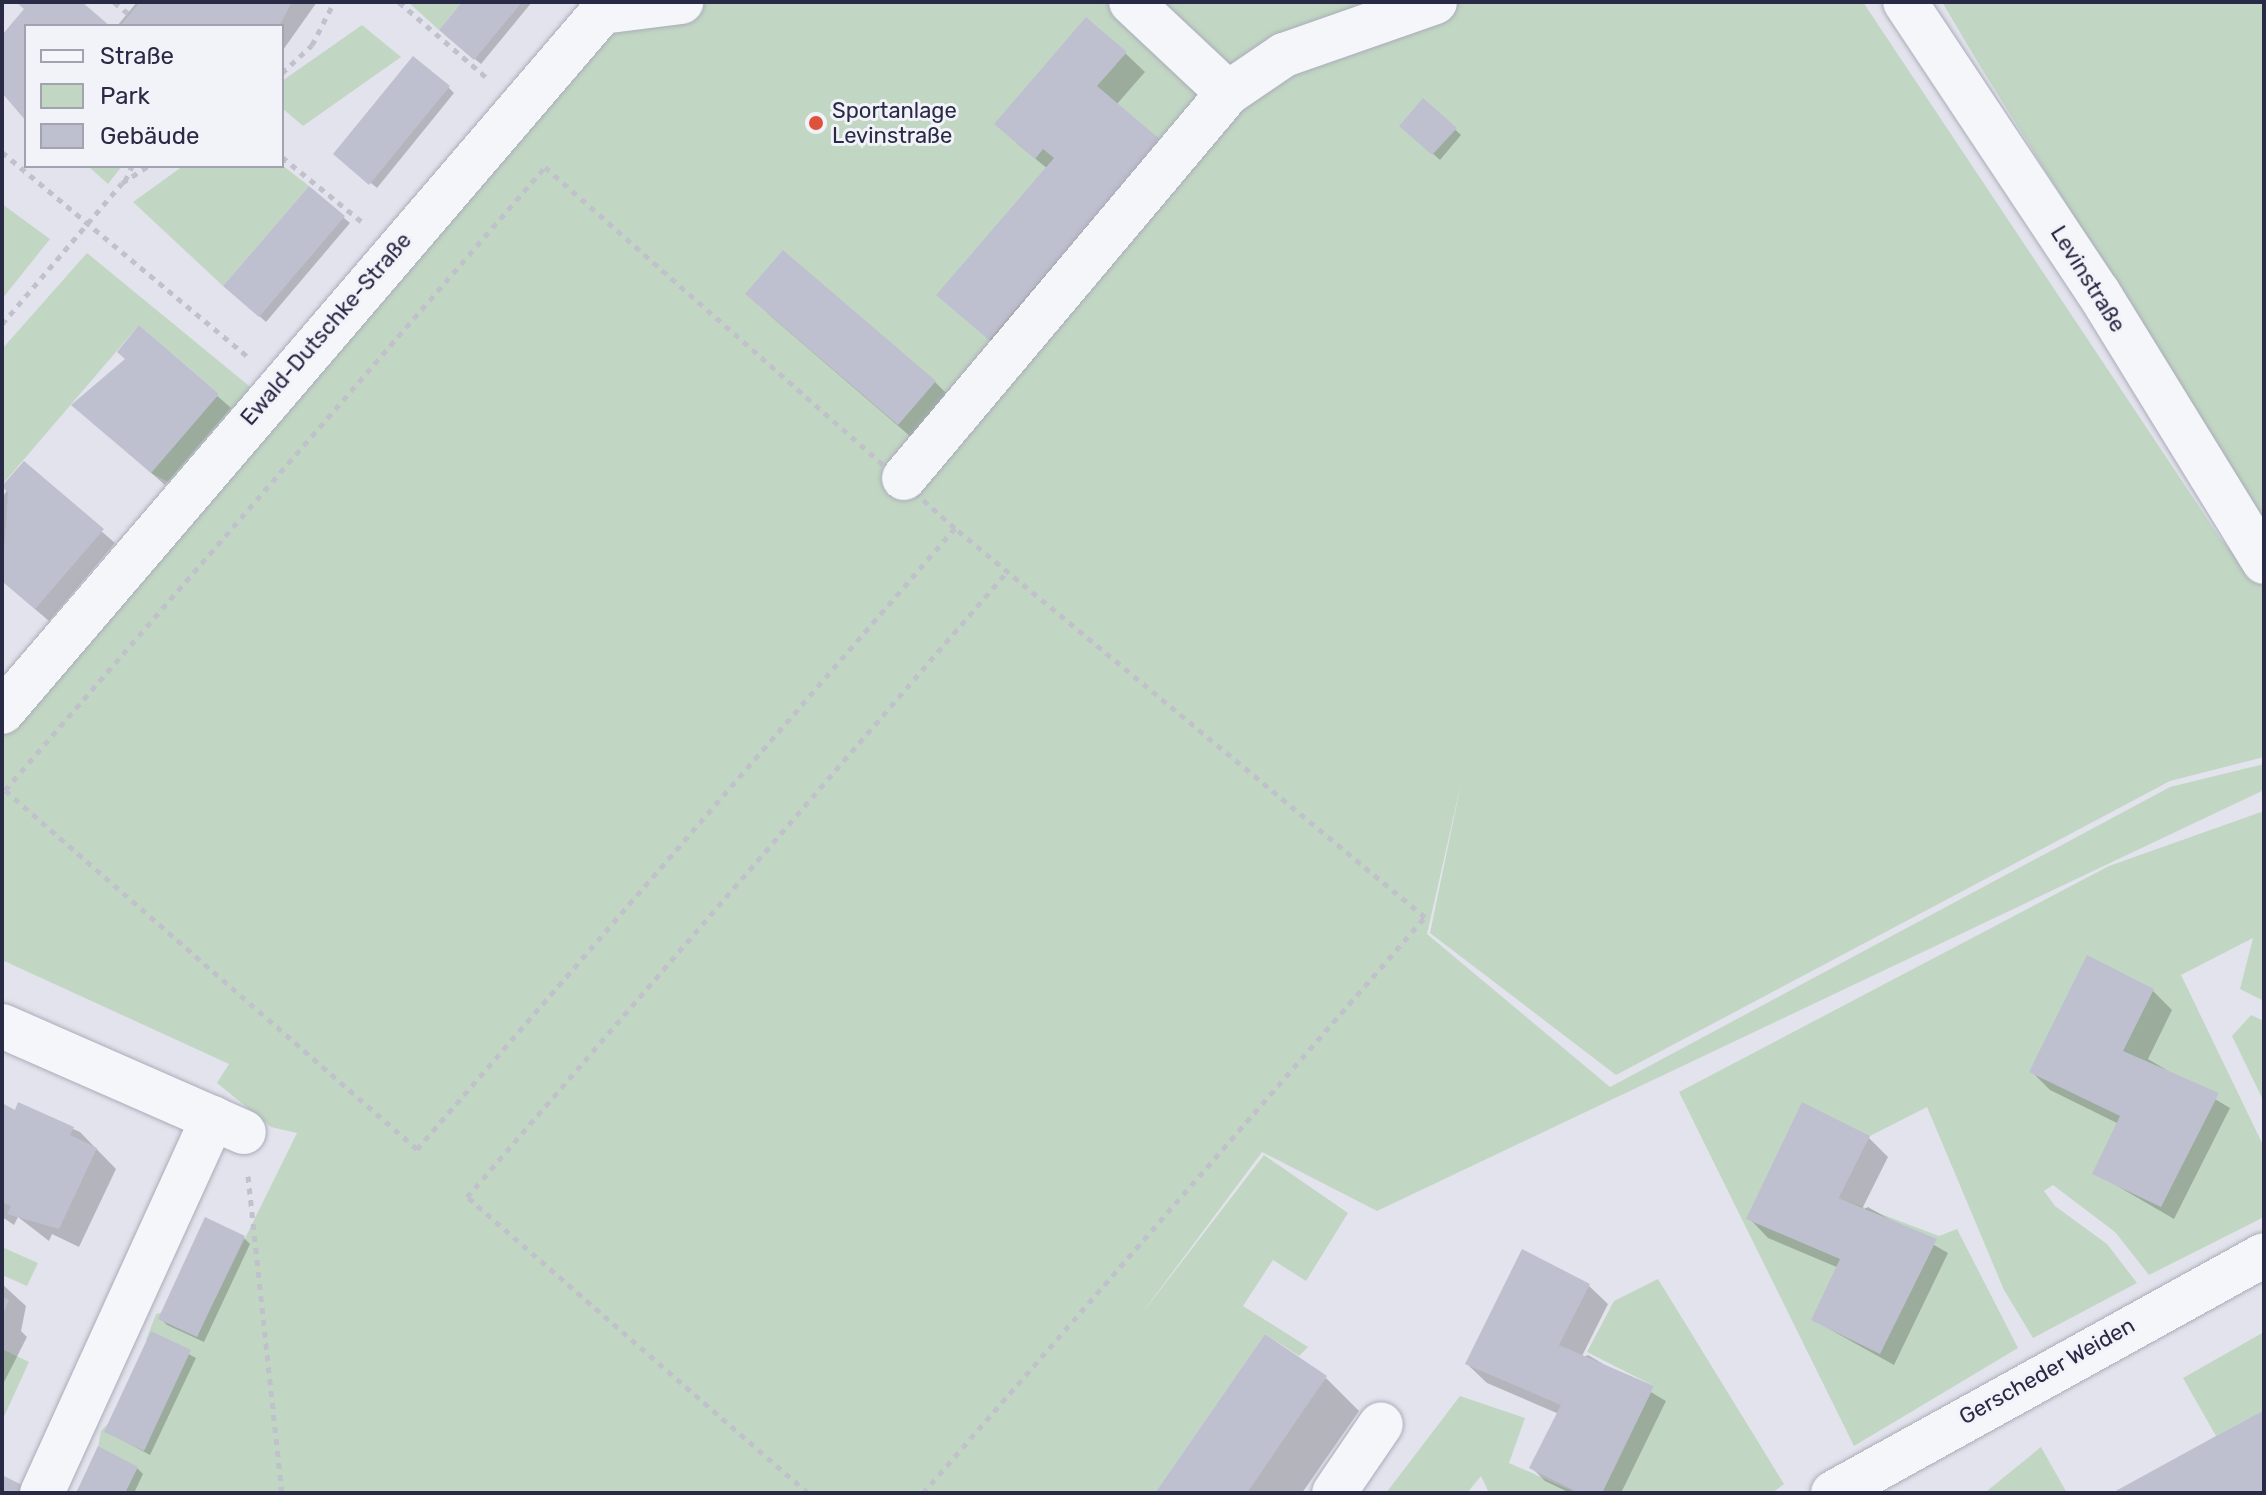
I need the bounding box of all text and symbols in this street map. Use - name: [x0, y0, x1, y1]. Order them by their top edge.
- legend: [24, 24, 284, 168]
- text: Straße: [100, 42, 174, 70]
- text: Park: [100, 82, 150, 110]
- place label: Sportanlage Levinstraße: [832, 97, 957, 148]
- marker: Sportanlage Levinstraße: [807, 114, 825, 132]
- text: Gebäude: [100, 122, 199, 150]
- street label: Levinstraße: [2045, 221, 2131, 337]
- street label: Ewald-Dutschke-Straße: [235, 227, 417, 431]
- street label: Gerscheder Weiden: [1954, 1312, 2140, 1430]

